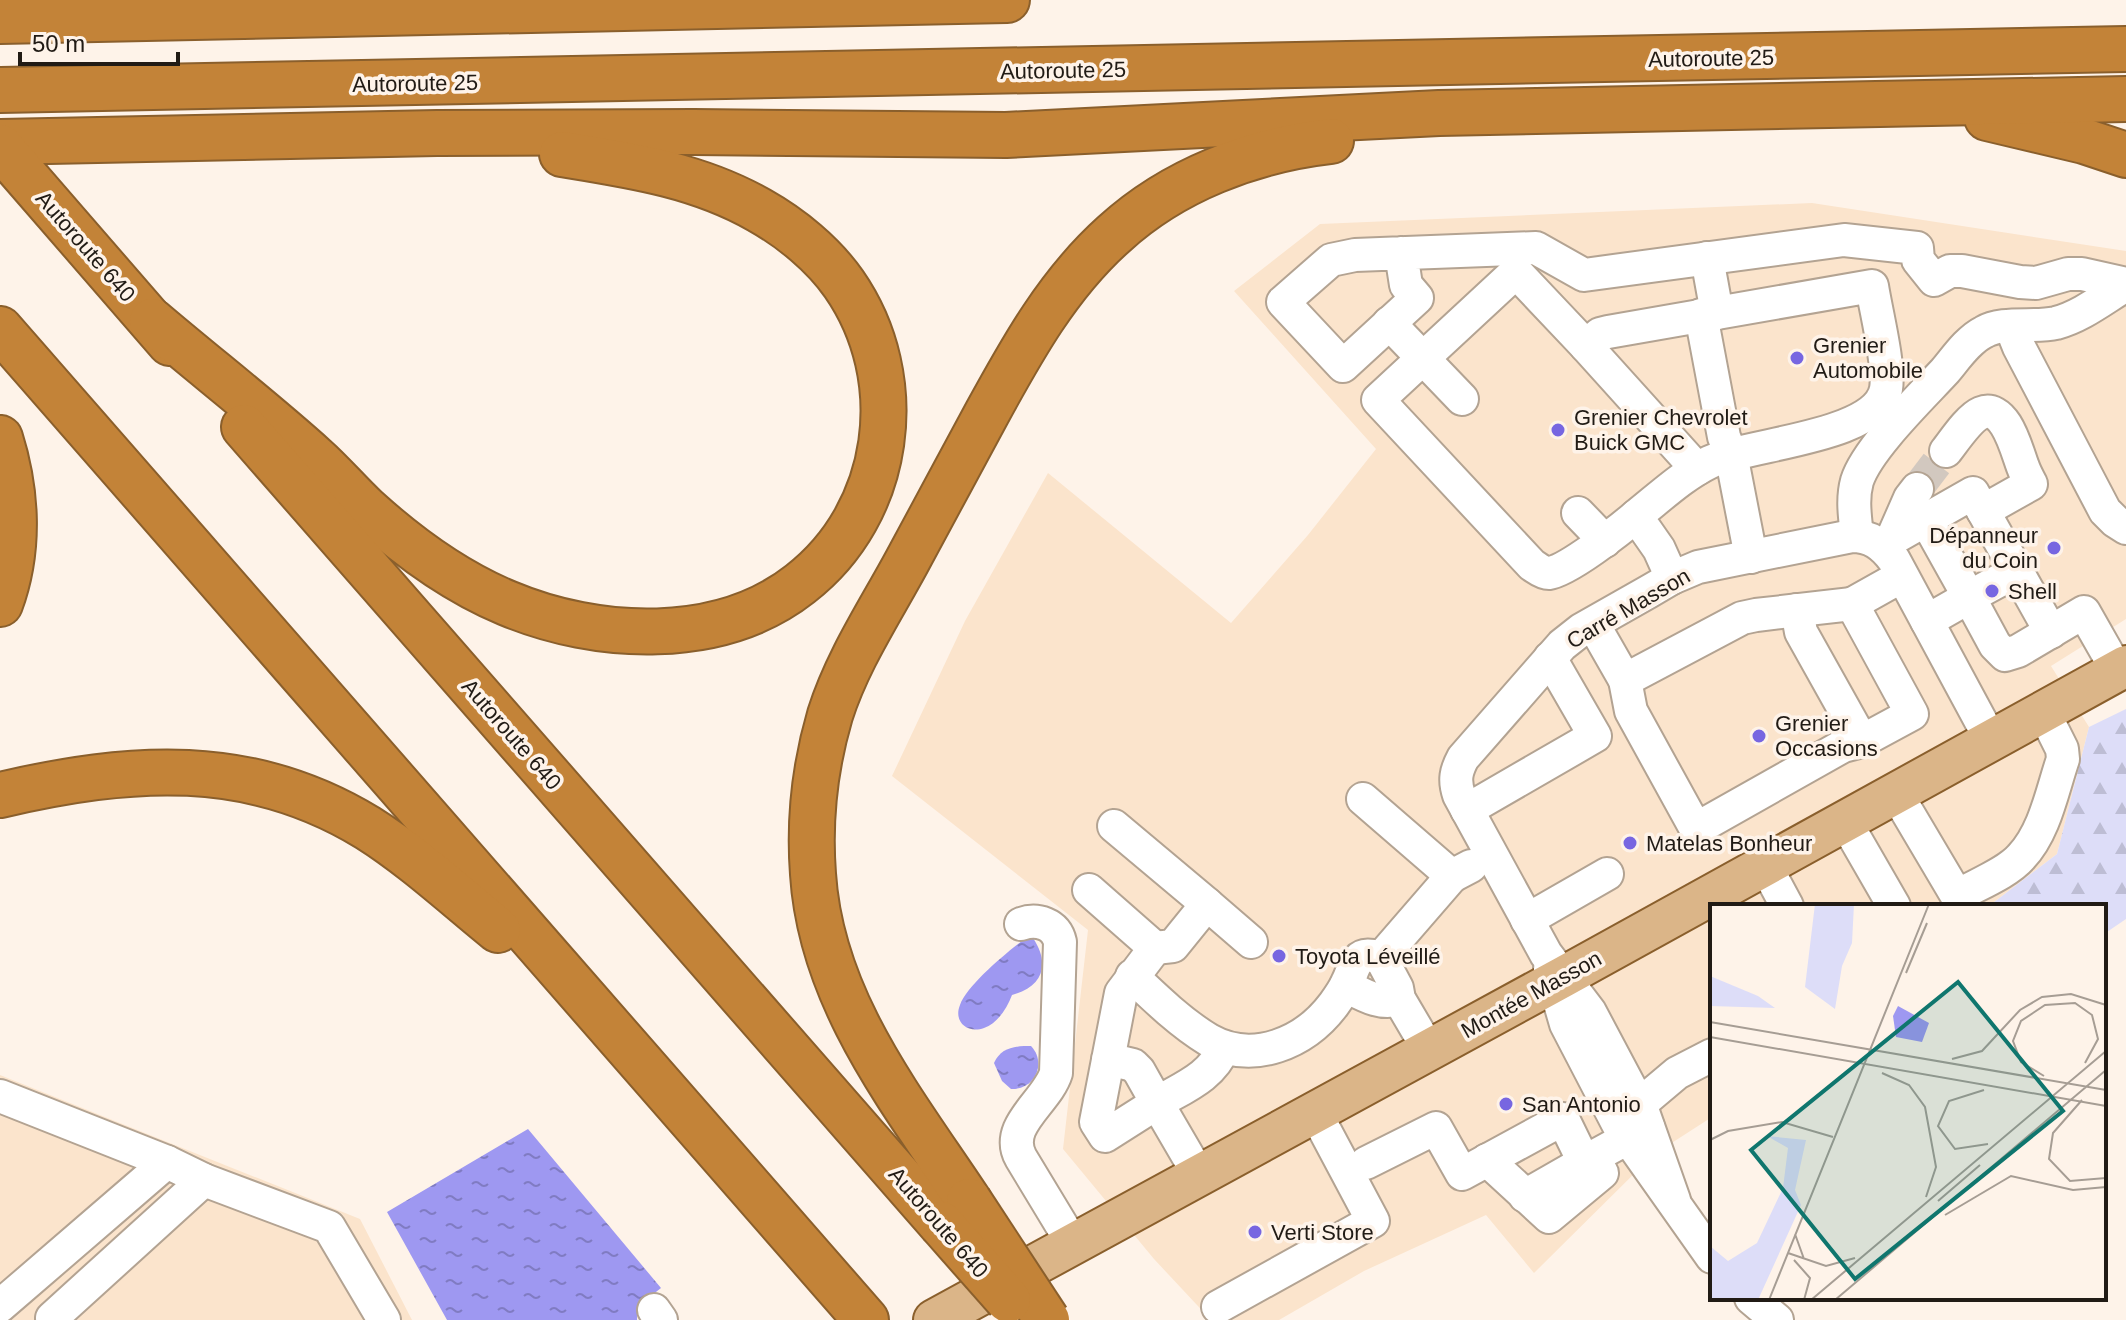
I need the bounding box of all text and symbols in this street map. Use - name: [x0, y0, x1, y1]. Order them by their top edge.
- scale bar: [20, 16, 178, 66]
- text: 50 m: [32, 30, 85, 57]
- street label: Autoroute 25: [1648, 45, 1774, 72]
- street label: Autoroute 25: [1000, 57, 1126, 84]
- street label: Autoroute 25: [352, 70, 478, 97]
- street label: Autoroute 640: [31, 186, 140, 307]
- place label: Grenier Automobile: [1813, 333, 1923, 383]
- marker: Grenier Automobile: [1788, 349, 1806, 367]
- place label: Grenier Chevrolet Buick GMC: [1574, 405, 1748, 455]
- marker: Grenier Chevrolet Buick GMC: [1549, 421, 1567, 439]
- place label: Dépanneur du Coin: [1929, 523, 2038, 573]
- marker: Dépanneur du Coin: [2045, 539, 2063, 557]
- street label: Carré Masson: [1562, 563, 1694, 654]
- place label: Shell: [2008, 579, 2057, 604]
- marker: Shell: [1983, 582, 2001, 600]
- street label: Autoroute 640: [457, 674, 566, 795]
- place label: Grenier Occasions: [1775, 711, 1878, 761]
- marker: Grenier Occasions: [1750, 727, 1768, 745]
- place label: Matelas Bonheur: [1646, 831, 1812, 856]
- marker: Matelas Bonheur: [1621, 834, 1639, 852]
- inset map: [1710, 904, 2106, 1300]
- place label: Toyota Léveillé: [1295, 944, 1441, 969]
- street label: Montée Masson: [1457, 946, 1606, 1043]
- marker: Toyota Léveillé: [1270, 947, 1288, 965]
- place label: San Antonio: [1522, 1092, 1641, 1117]
- marker: San Antonio: [1497, 1095, 1515, 1113]
- street label: Autoroute 640: [884, 1162, 993, 1283]
- place label: Verti Store: [1271, 1220, 1374, 1245]
- marker: Verti Store: [1246, 1223, 1264, 1241]

